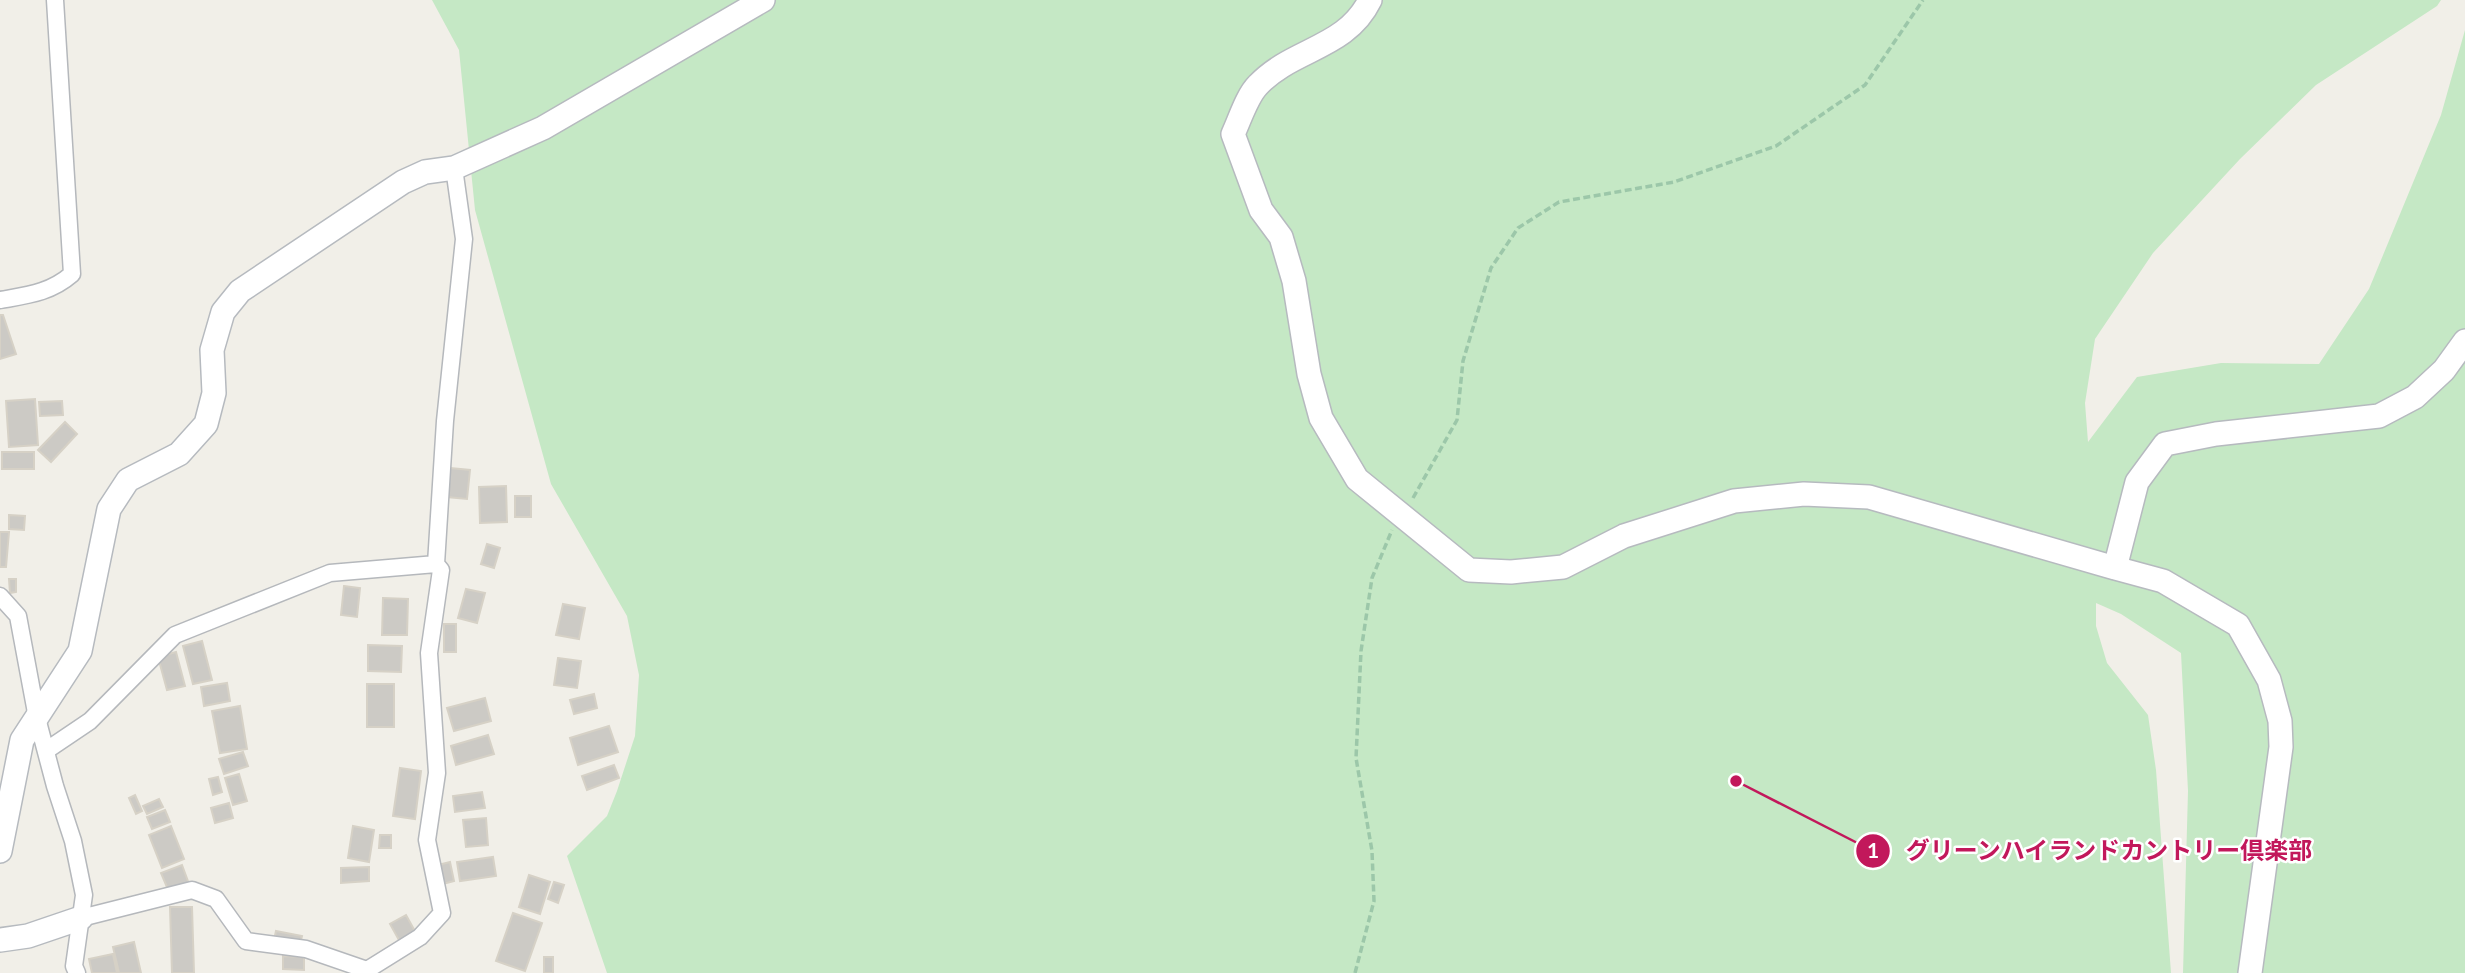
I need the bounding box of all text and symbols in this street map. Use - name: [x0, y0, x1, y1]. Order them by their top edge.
- callout: グリーンハイランドカントリー倶楽部: [1856, 828, 2327, 873]
- text: グリーンハイランドカントリー倶楽部: [1906, 835, 2312, 864]
- text: 1: [1867, 837, 1879, 862]

